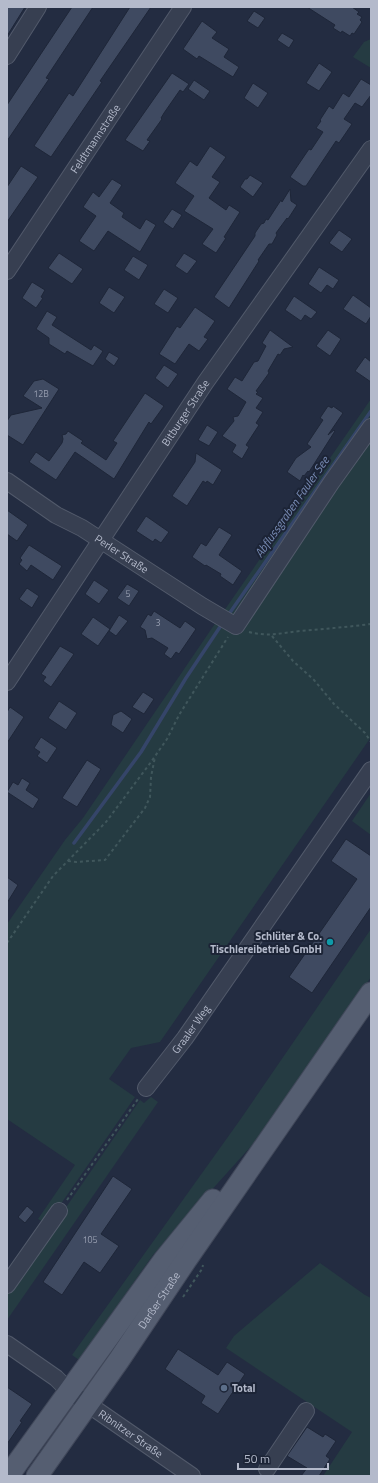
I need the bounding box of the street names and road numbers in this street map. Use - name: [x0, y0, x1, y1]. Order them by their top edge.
- street label: Feldtmannstraße: [66, 101, 124, 177]
- street label: Bitburger Straße: [157, 376, 213, 449]
- street label: Perler Straße: [92, 530, 152, 577]
- street label: Graaler Weg: [168, 1001, 214, 1057]
- street label: Darßer Straße: [134, 1268, 184, 1332]
- street label: Ribnitzer Straße: [95, 1406, 166, 1462]

